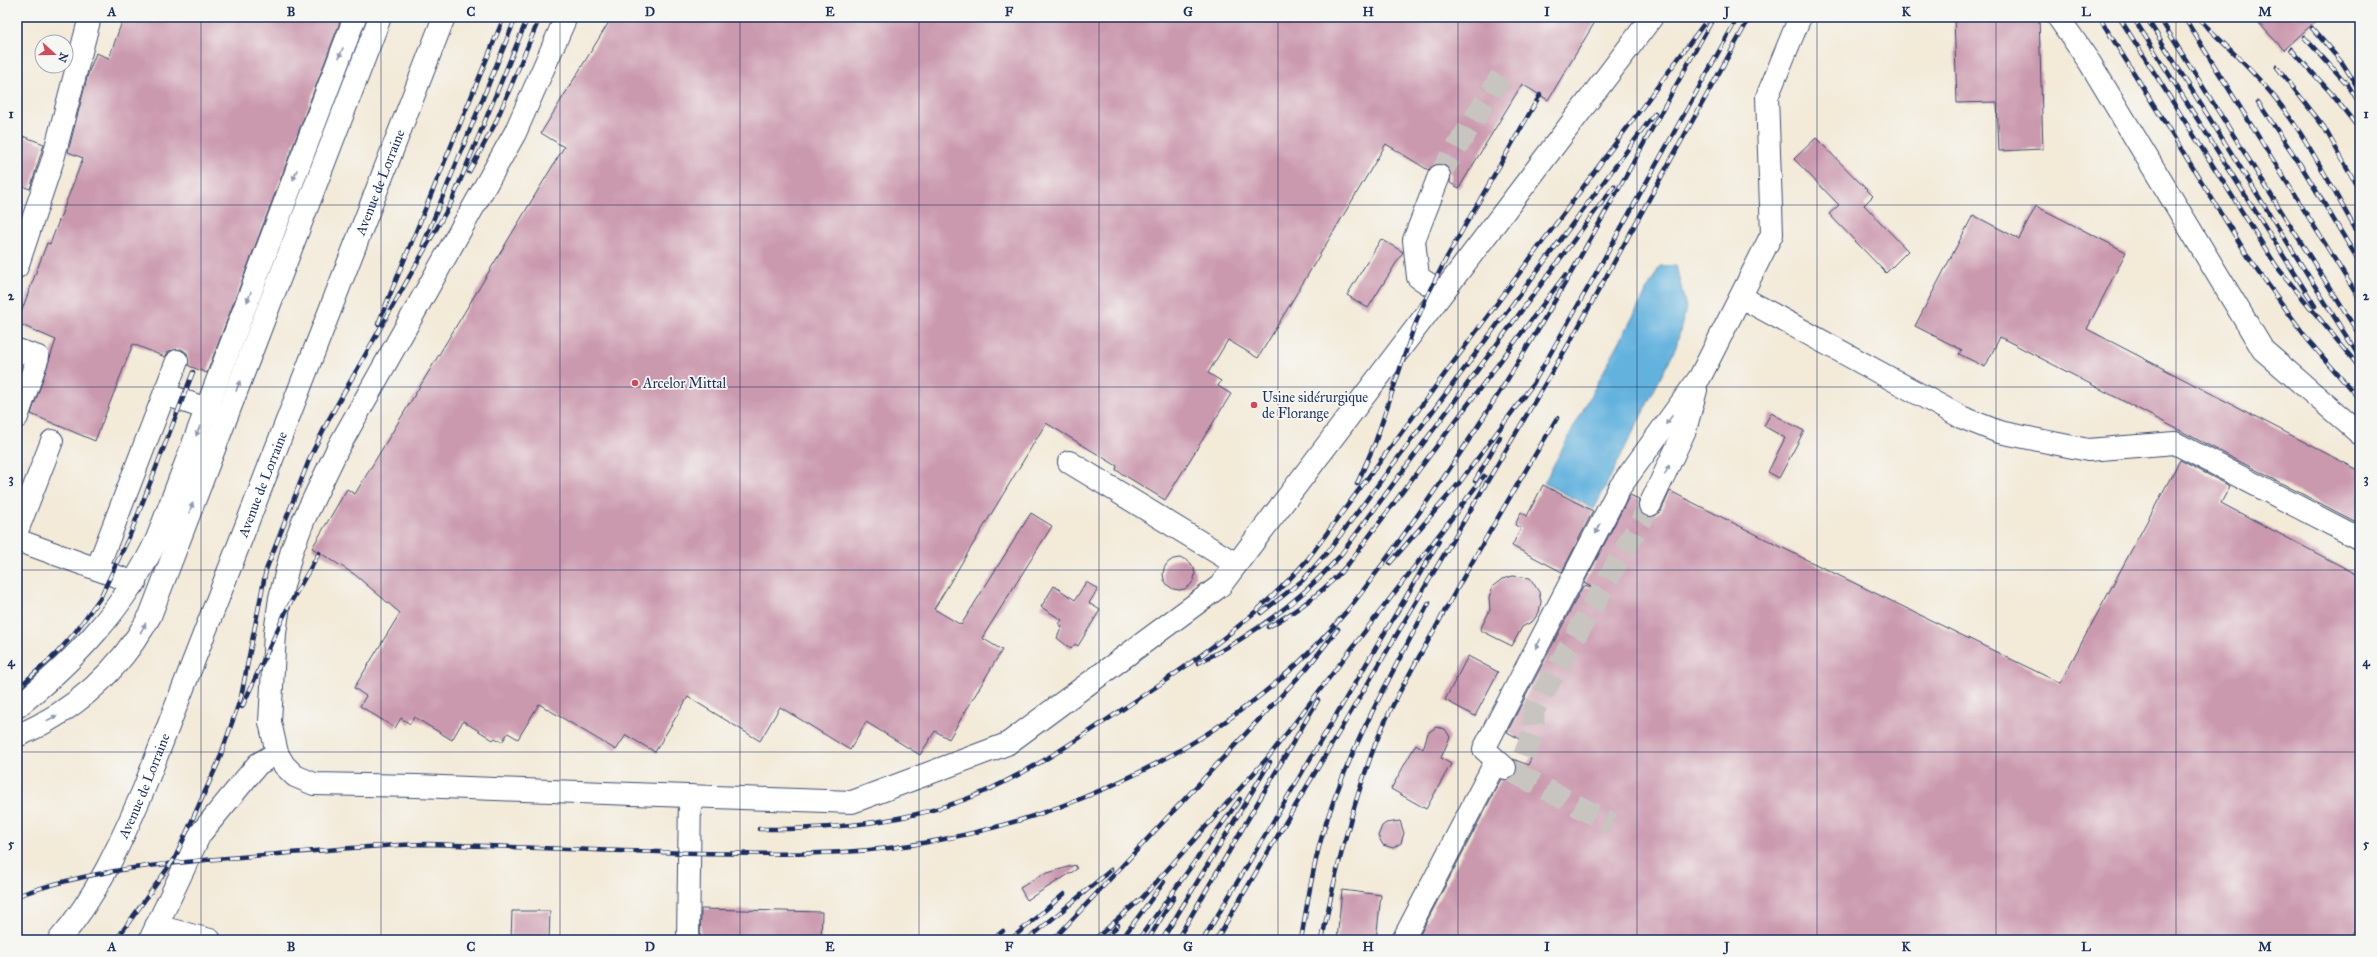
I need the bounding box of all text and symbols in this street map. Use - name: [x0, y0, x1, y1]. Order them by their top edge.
- text: A: [107, 4, 117, 20]
- text: B: [287, 4, 296, 20]
- text: C: [467, 4, 476, 20]
- text: D: [645, 4, 655, 20]
- text: E: [825, 4, 835, 20]
- text: F: [1005, 4, 1014, 20]
- text: G: [1183, 4, 1193, 20]
- text: H: [1362, 4, 1374, 20]
- text: I: [1544, 4, 1550, 20]
- text: J: [1722, 4, 1730, 20]
- text: K: [1901, 4, 1911, 20]
- text: L: [2081, 4, 2091, 20]
- text: M: [2258, 4, 2272, 20]
- north arrow: [34, 34, 74, 74]
- one-way arrow: [337, 48, 343, 60]
- text: N: [55, 51, 71, 65]
- text: 1: [8, 106, 14, 122]
- text: 1: [2363, 106, 2369, 122]
- street label: Avenue de Lorraine: [352, 127, 409, 239]
- one-way arrow: [291, 170, 297, 182]
- text: 2: [8, 288, 15, 304]
- text: 2: [2363, 288, 2370, 304]
- one-way arrow: [245, 291, 251, 303]
- place label: Arcelor Mittal: [642, 375, 726, 392]
- marker: Arcelor Mittal: [630, 378, 640, 388]
- one-way arrow: [235, 380, 241, 392]
- place label: Usine sidérurgique de Florange: [1262, 389, 1368, 422]
- marker: Usine sidérurgique de Florange: [1249, 400, 1259, 410]
- one-way arrow: [1665, 415, 1673, 425]
- one-way arrow: [194, 426, 200, 438]
- street label: Avenue de Lorraine: [234, 429, 291, 541]
- one-way arrow: [1664, 464, 1670, 475]
- text: 3: [8, 471, 14, 487]
- text: 3: [2363, 471, 2369, 487]
- one-way arrow: [189, 501, 195, 513]
- one-way arrow: [1595, 523, 1602, 535]
- one-way arrow: [140, 622, 146, 634]
- one-way arrow: [1535, 639, 1542, 650]
- text: 4: [7, 654, 15, 670]
- text: 4: [2362, 654, 2370, 670]
- one-way arrow: [46, 715, 58, 722]
- street label: Avenue de Lorraine: [115, 731, 174, 842]
- text: 5: [8, 836, 15, 852]
- text: 5: [2363, 836, 2370, 852]
- text: A: [107, 939, 117, 955]
- text: B: [287, 939, 296, 955]
- text: C: [467, 939, 476, 955]
- text: D: [645, 939, 655, 955]
- text: E: [825, 939, 835, 955]
- text: F: [1005, 939, 1014, 955]
- text: G: [1183, 939, 1193, 955]
- text: H: [1362, 939, 1374, 955]
- text: I: [1544, 939, 1550, 955]
- text: J: [1722, 939, 1730, 955]
- text: K: [1901, 939, 1911, 955]
- text: L: [2081, 939, 2091, 955]
- text: M: [2258, 939, 2272, 955]

